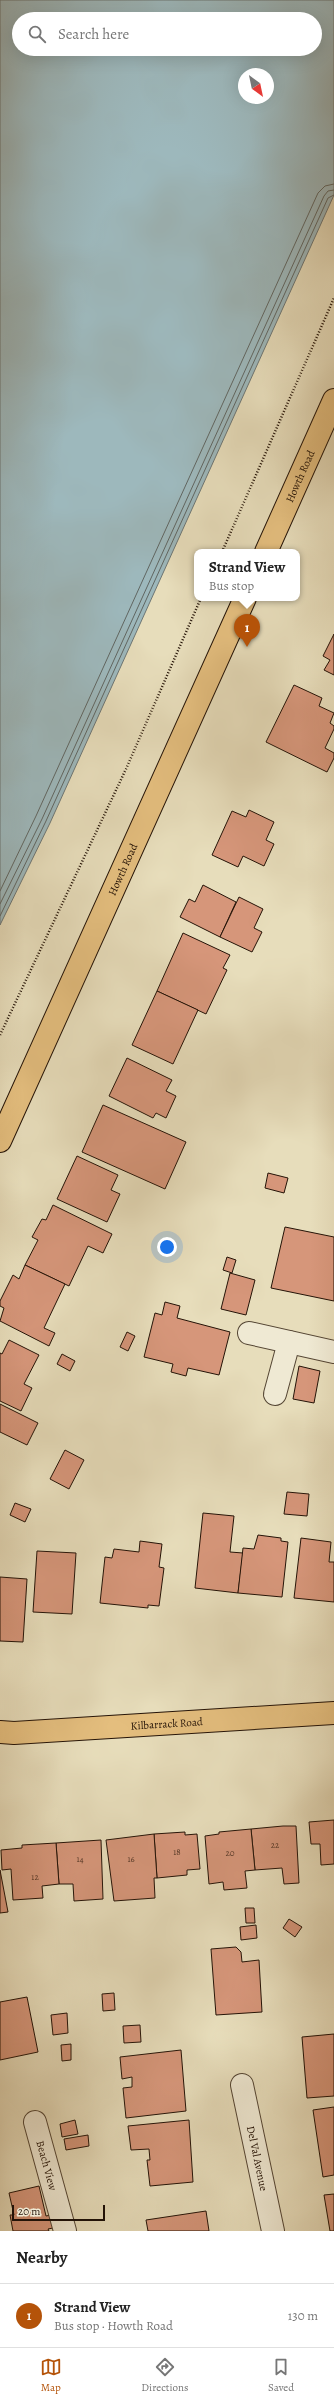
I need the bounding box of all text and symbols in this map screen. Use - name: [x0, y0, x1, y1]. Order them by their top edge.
- search box: [12, 12, 322, 56]
- icon: search: [26, 23, 48, 45]
- text: Search here: [58, 24, 129, 44]
- north arrow: [238, 68, 274, 104]
- street label: Howth Road: [282, 448, 319, 505]
- popup: [194, 549, 300, 601]
- text: Strand View: [209, 557, 285, 577]
- text: Bus stop: [209, 577, 254, 594]
- pin: 1: [234, 614, 260, 647]
- street label: Howth Road: [105, 841, 141, 898]
- your location: [157, 1237, 177, 1257]
- street label: Kilbarrack Road: [130, 1714, 203, 1734]
- house number: 22: [271, 1839, 280, 1851]
- house number: 18: [173, 1846, 181, 1858]
- house number: 20: [225, 1847, 235, 1859]
- house number: 14: [76, 1853, 84, 1865]
- house number: 16: [127, 1853, 135, 1865]
- house number: 12: [31, 1871, 39, 1883]
- street label: Del Val Avenue: [243, 2125, 271, 2192]
- street label: Beach View: [32, 2139, 61, 2193]
- scale bar: [12, 2203, 105, 2222]
- text: 20 m: [18, 2204, 40, 2219]
- text: Nearby: [16, 2246, 67, 2269]
- text: Strand View: [54, 2297, 130, 2317]
- text: 1: [27, 2307, 31, 2324]
- text: 130 m: [288, 2307, 318, 2324]
- text: Bus stop · Howth Road: [54, 2317, 173, 2334]
- tab: Map: [40, 2356, 62, 2395]
- tab: Directions: [141, 2356, 189, 2395]
- tab: Saved: [268, 2356, 294, 2395]

